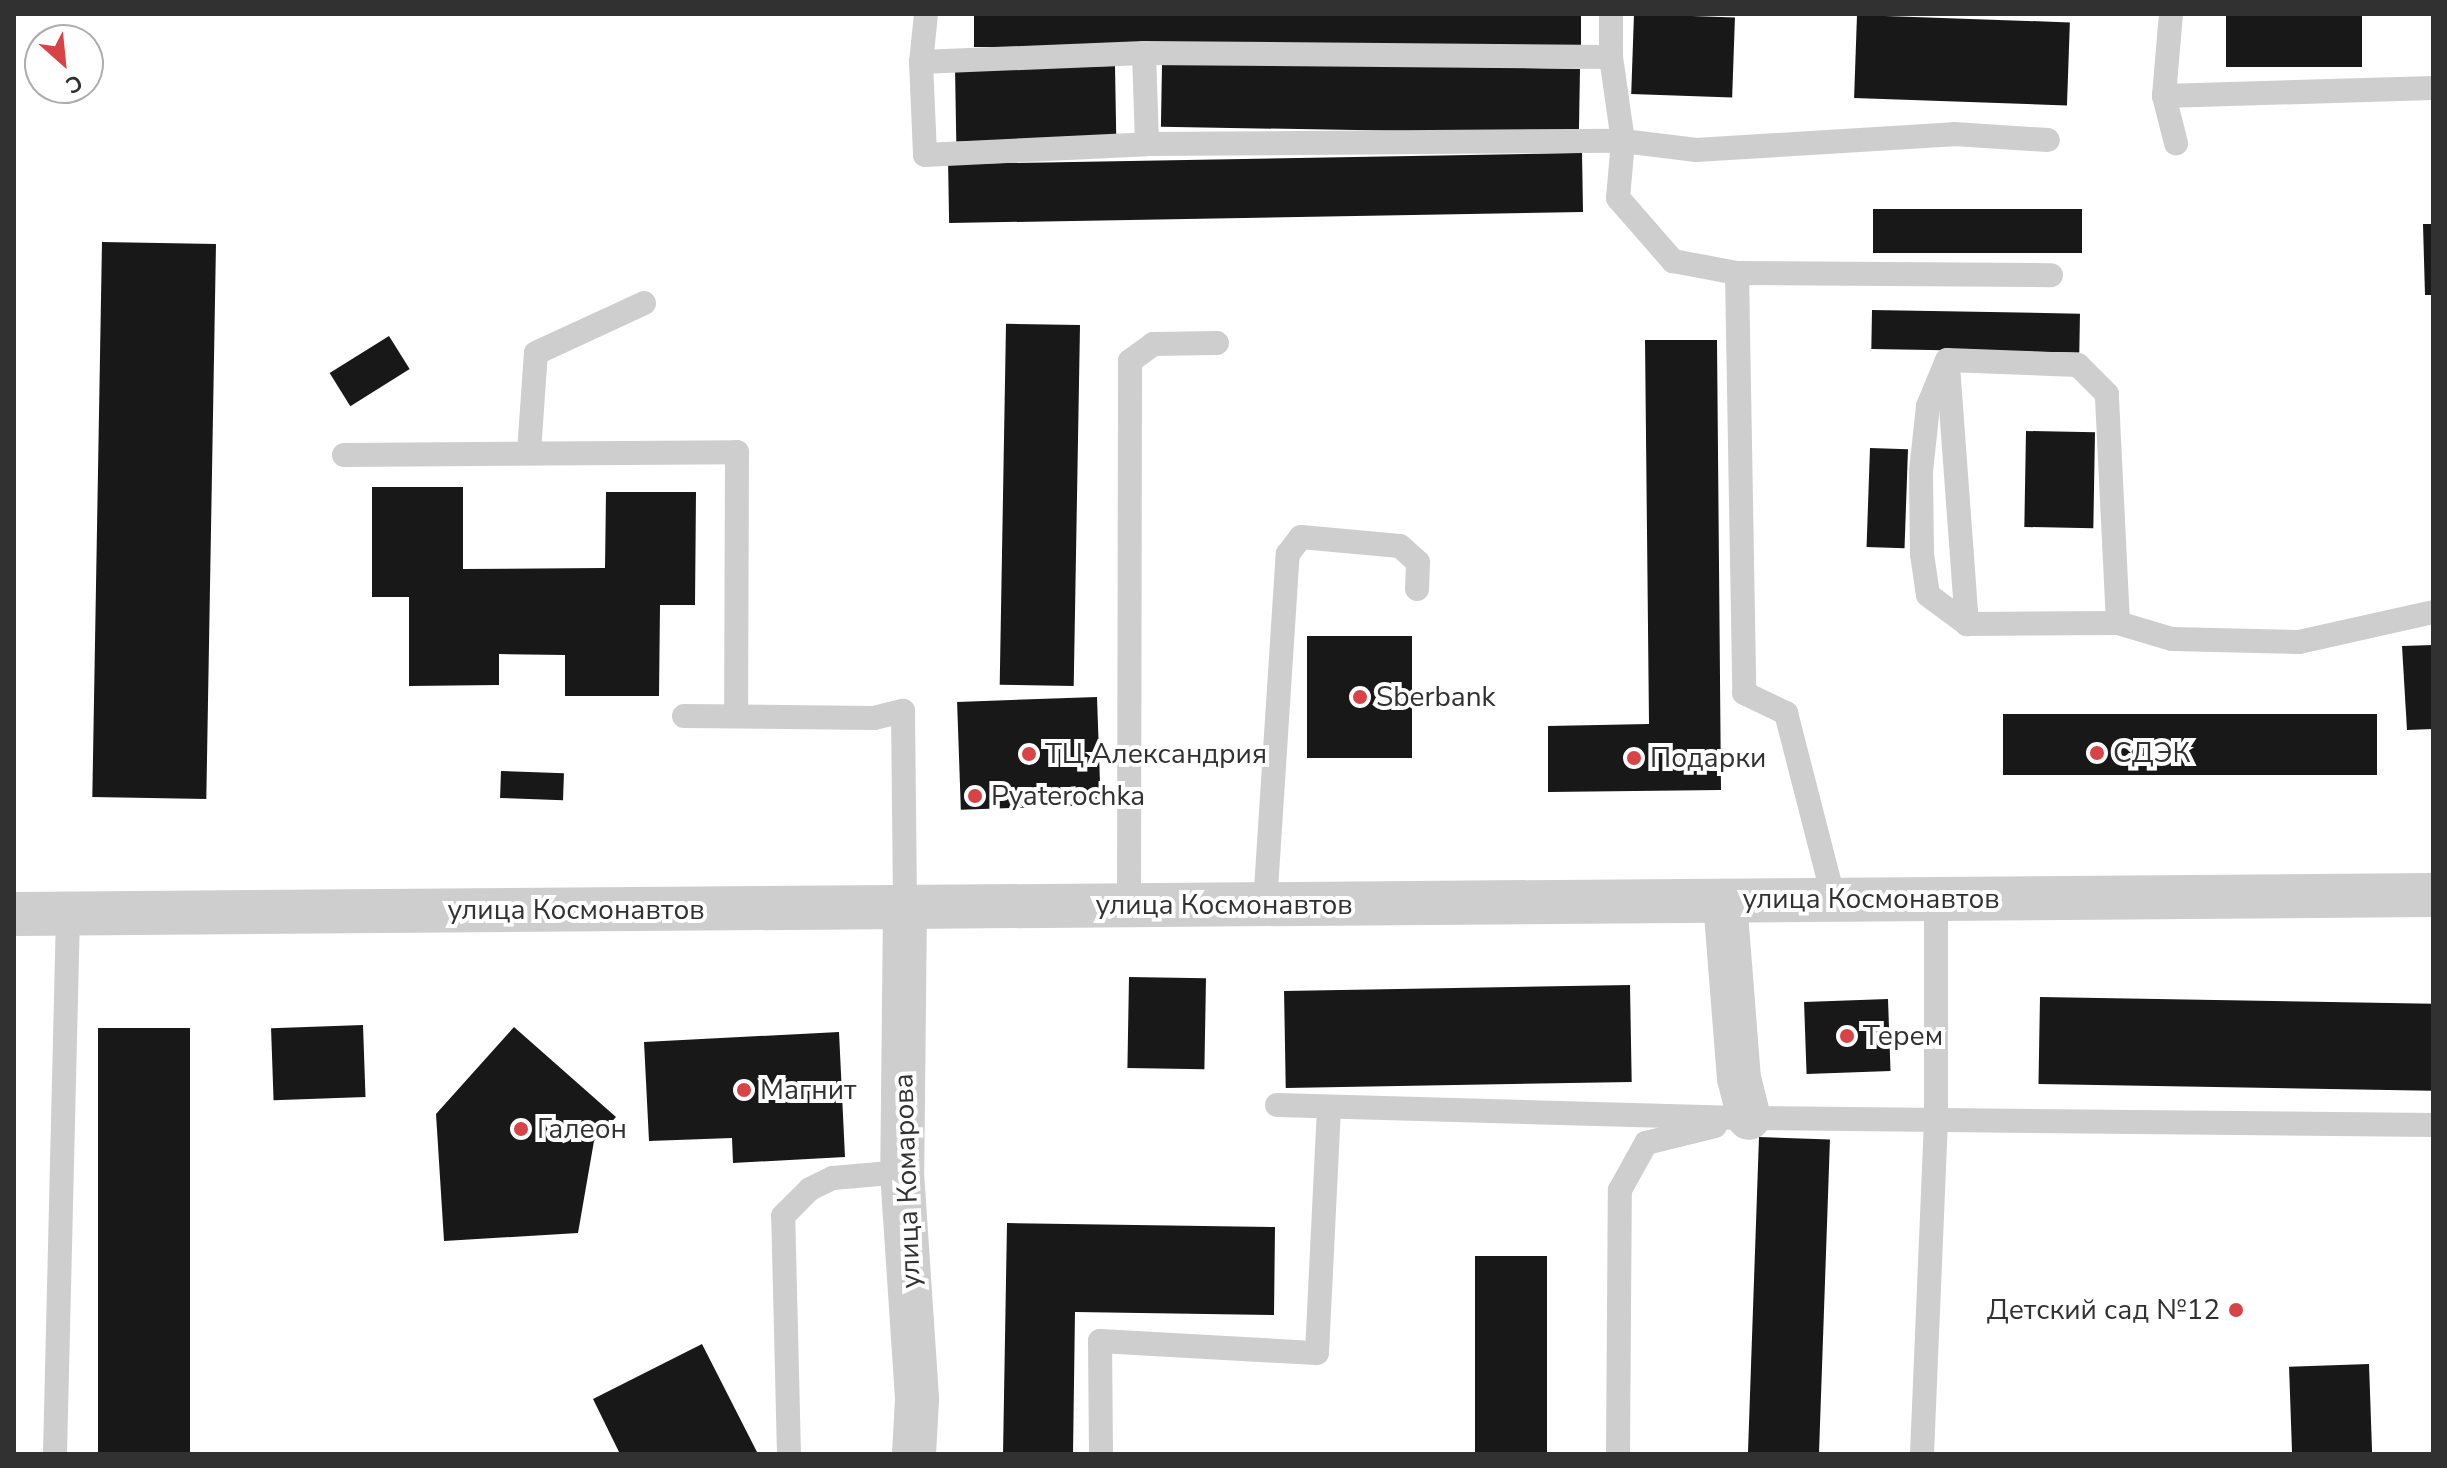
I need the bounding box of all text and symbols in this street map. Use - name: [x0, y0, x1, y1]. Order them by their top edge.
- north arrow: [24, 24, 104, 104]
- text: С: [61, 67, 87, 100]
- place label: Sberbank: [1376, 680, 1496, 714]
- marker: Sberbank: [1351, 688, 1369, 706]
- place label: СДЭК: [2113, 736, 2190, 770]
- place label: ТЦ Александрия: [1045, 737, 1267, 771]
- place label: Подарки: [1650, 741, 1766, 775]
- marker: СДЭК: [2088, 744, 2106, 762]
- marker: ТЦ Александрия: [1020, 745, 1038, 763]
- marker: Подарки: [1625, 749, 1643, 767]
- place label: Pyaterochka: [991, 779, 1145, 813]
- marker: Pyaterochka: [966, 787, 984, 805]
- street label: улица Космонавтов: [1742, 882, 2000, 916]
- street label: улица Космонавтов: [1095, 888, 1353, 922]
- street label: улица Космонавтов: [447, 893, 705, 927]
- place label: Терем: [1863, 1019, 1943, 1053]
- marker: Терем: [1838, 1027, 1856, 1045]
- place label: Магнит: [760, 1073, 856, 1107]
- street label: улица Комарова: [886, 1073, 928, 1289]
- marker: Магнит: [735, 1081, 753, 1099]
- place label: Галеон: [537, 1112, 627, 1146]
- marker: Галеон: [512, 1120, 530, 1138]
- place label: Детский сад №12: [1987, 1293, 2220, 1327]
- marker: Детский сад №12: [2227, 1301, 2245, 1319]

